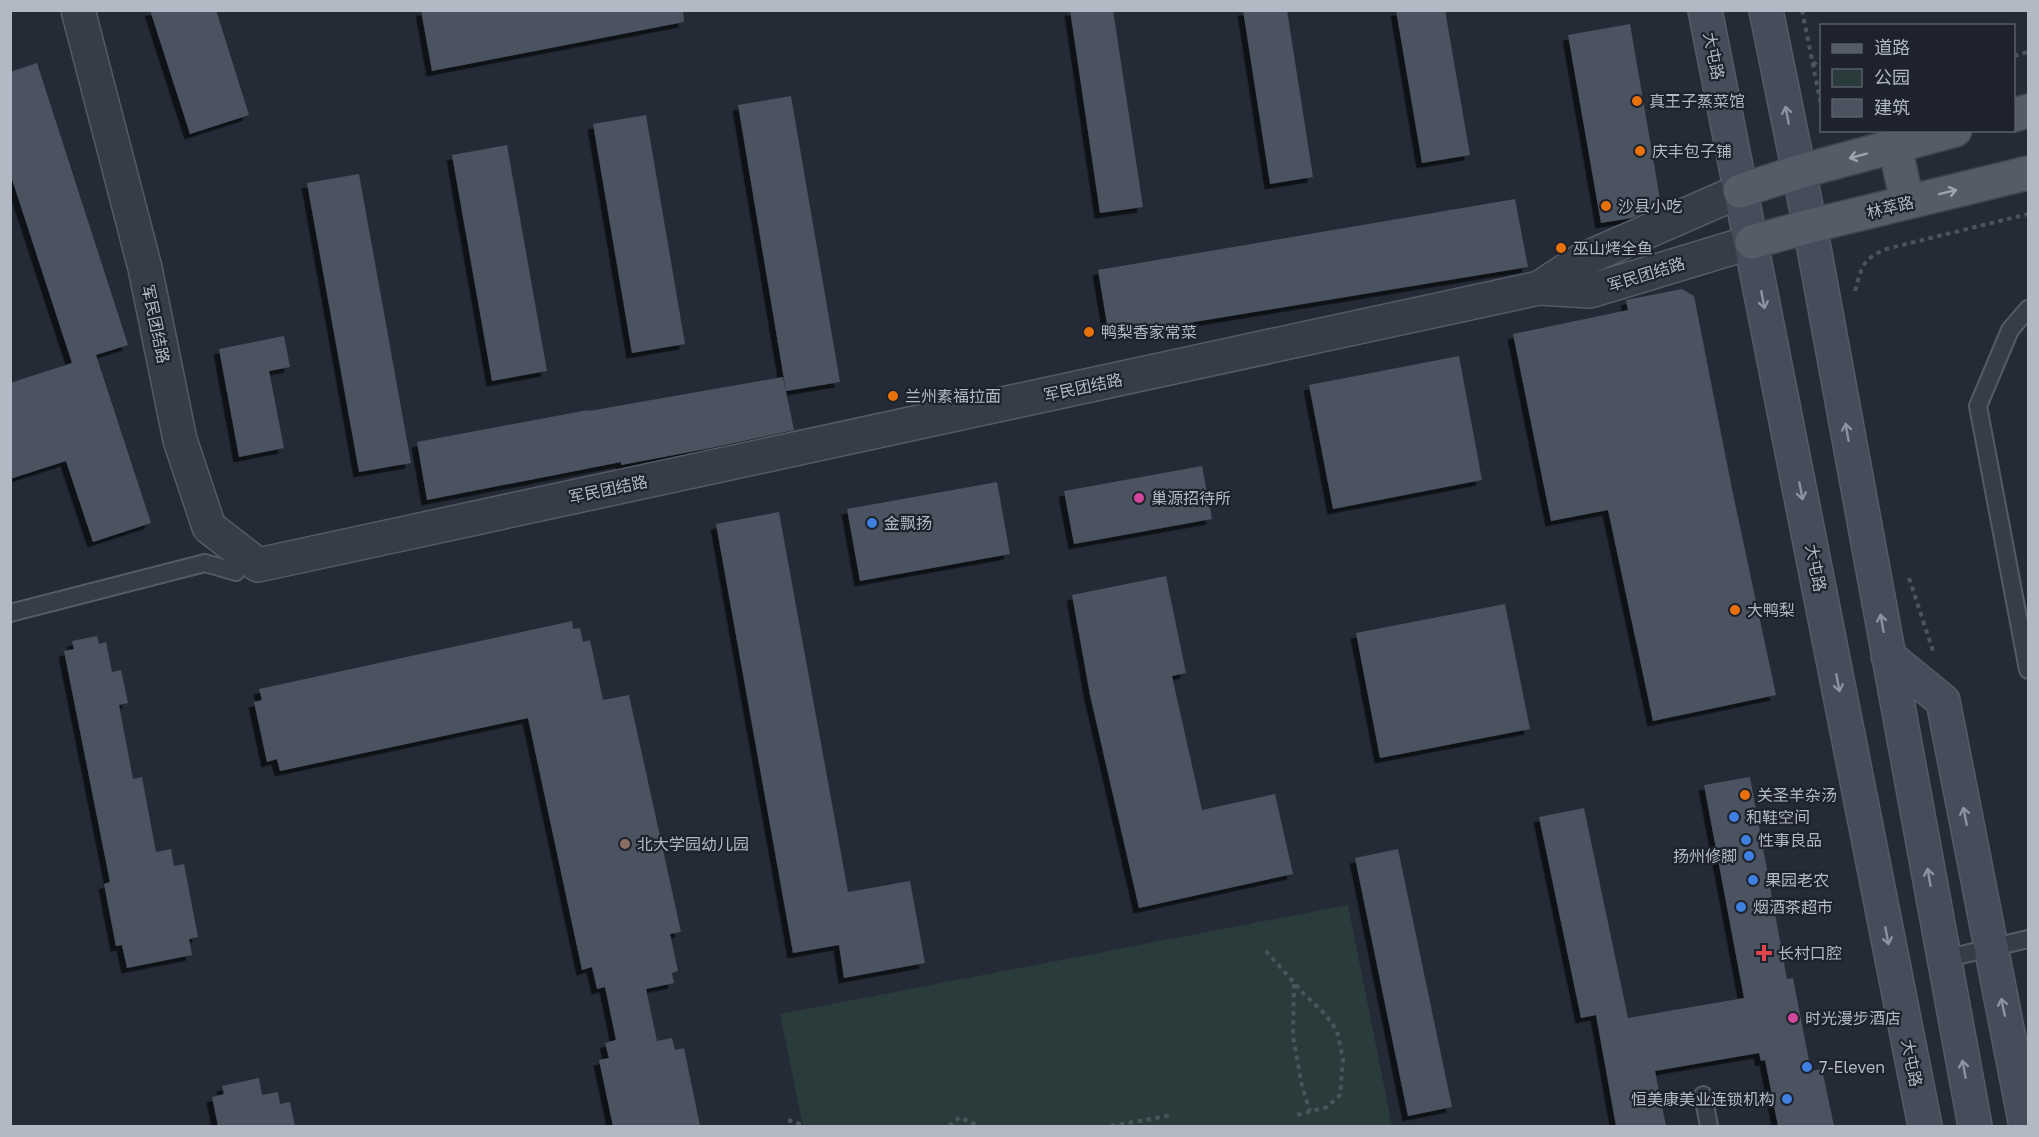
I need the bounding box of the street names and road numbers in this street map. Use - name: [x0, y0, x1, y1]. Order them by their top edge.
- street label: 大屯路: [1700, 31, 1728, 81]
- street label: 林萃路: [1864, 191, 1916, 223]
- street label: 军民团结路: [1605, 253, 1687, 295]
- street label: 军民团结路: [138, 283, 174, 365]
- street label: 军民团结路: [1042, 369, 1124, 405]
- street label: 军民团结路: [567, 471, 649, 507]
- street label: 大屯路: [1802, 543, 1830, 593]
- street label: 大屯路: [1898, 1038, 1926, 1088]

